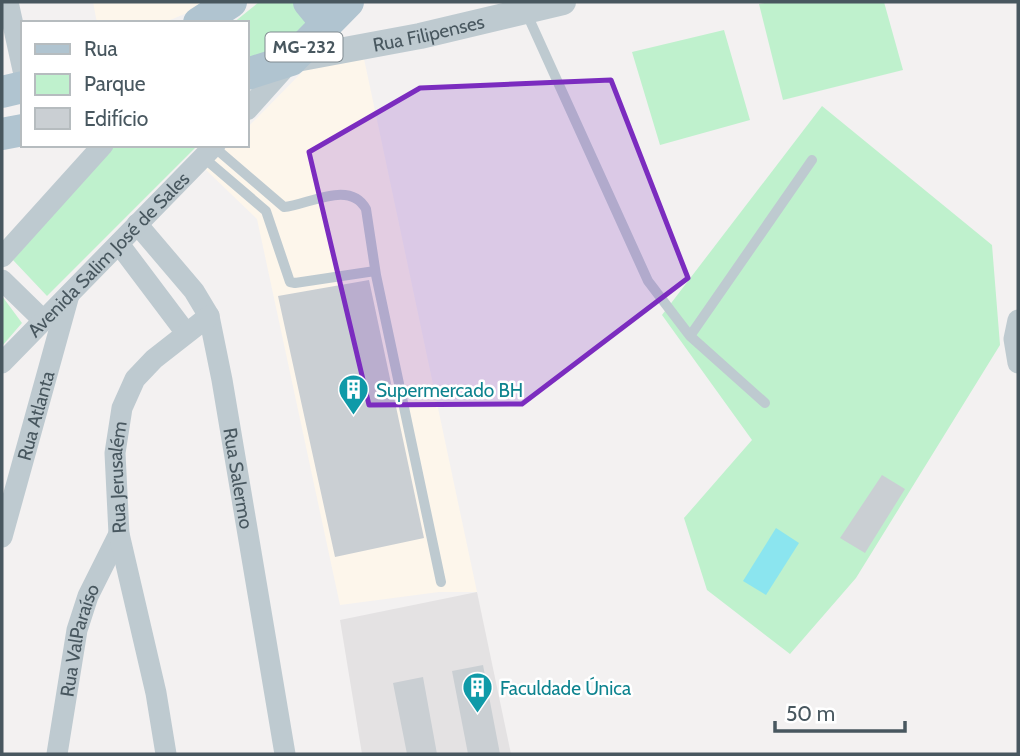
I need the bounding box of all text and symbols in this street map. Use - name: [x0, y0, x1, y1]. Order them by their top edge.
- street label: Rua Filipenses: [371, 10, 486, 56]
- legend: [21, 21, 248, 147]
- road number: MG-232: [266, 32, 342, 62]
- text: Rua: [84, 36, 118, 61]
- text: Parque: [84, 71, 146, 96]
- text: Edifício: [84, 106, 148, 131]
- street label: Avenida Salim José de Sales: [22, 167, 194, 342]
- street label: Rua Atlanta: [12, 368, 59, 463]
- building icon: Supermercado BH: [336, 373, 370, 417]
- place label: Supermercado BH: [376, 379, 523, 402]
- street label: Rua Jerusalém: [103, 419, 131, 534]
- street label: Rua Salermo: [219, 426, 258, 530]
- street label: Rua ValParaíso: [55, 580, 104, 699]
- building icon: Faculdade Única: [460, 671, 494, 715]
- place label: Faculdade Única: [500, 676, 631, 700]
- scale bar: [775, 690, 904, 734]
- text: 50 m: [786, 701, 835, 726]

